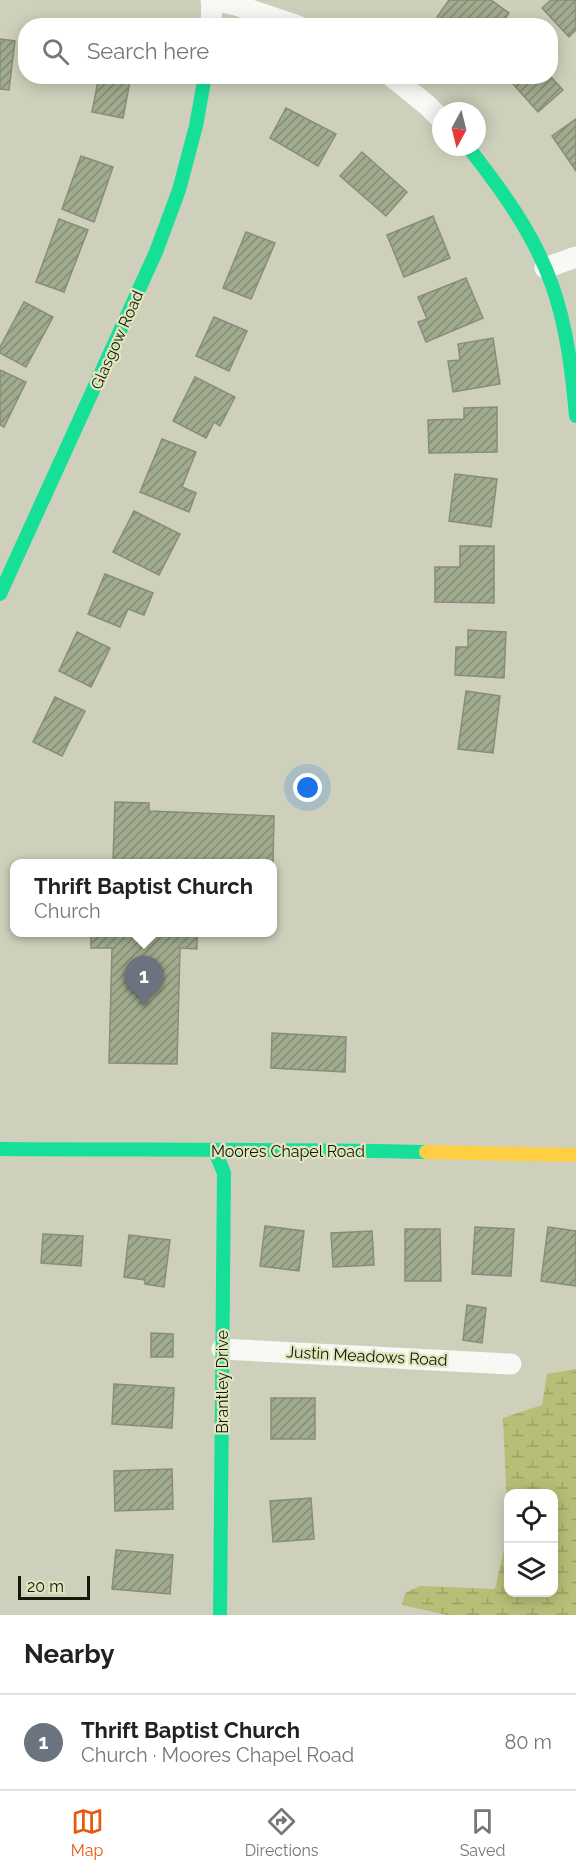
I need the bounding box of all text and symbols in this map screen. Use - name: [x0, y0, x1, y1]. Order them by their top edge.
- search box: [18, 18, 558, 84]
- icon: search: [39, 35, 72, 68]
- text: Search here: [87, 38, 209, 64]
- north arrow: [432, 102, 486, 156]
- street label: Glasgow Road: [87, 288, 147, 392]
- your location: [293, 773, 322, 802]
- popup: [10, 859, 277, 937]
- text: Thrift Baptist Church: [34, 873, 253, 899]
- text: Church: [34, 899, 101, 923]
- pin: 1: [124, 956, 164, 1006]
- street label: Moores Chapel Road: [211, 1142, 365, 1161]
- street label: Brantley Drive: [213, 1330, 232, 1434]
- street label: Justin Meadows Road: [286, 1342, 448, 1370]
- map controls: [504, 1489, 558, 1597]
- button: locate: [504, 1489, 558, 1543]
- button: layers: [504, 1543, 558, 1597]
- scale bar: [18, 1573, 90, 1600]
- text: 20 m: [27, 1577, 64, 1596]
- text: Nearby: [24, 1639, 114, 1669]
- text: Thrift Baptist Church: [81, 1717, 300, 1743]
- text: 1: [39, 1730, 48, 1754]
- text: 80 m: [504, 1730, 552, 1754]
- text: Church · Moores Chapel Road: [81, 1743, 354, 1767]
- tab: Map: [71, 1805, 104, 1860]
- tab: Directions: [245, 1805, 319, 1860]
- tab: Saved: [460, 1805, 505, 1860]

